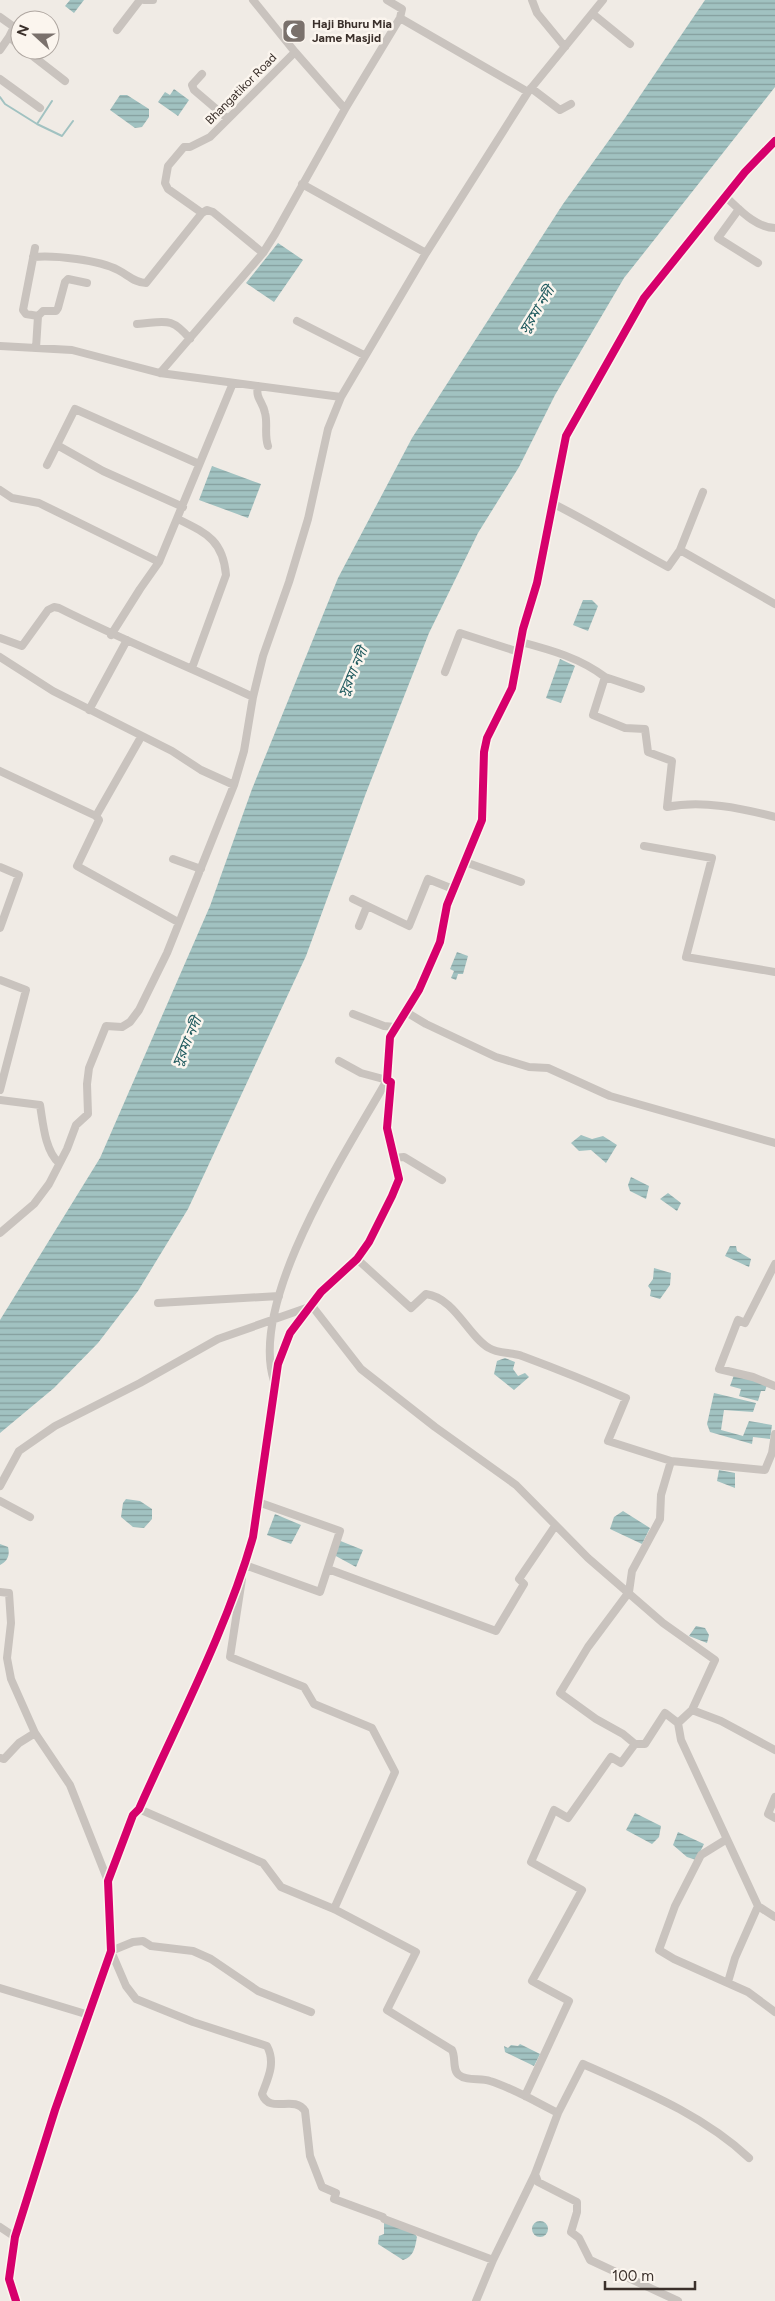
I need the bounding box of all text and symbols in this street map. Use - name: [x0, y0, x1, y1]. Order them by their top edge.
- north arrow: [10, 10, 60, 60]
- place label: Haji Bhuru Mia Jame Masjid: [312, 17, 392, 45]
- mosque icon: Haji Bhuru Mia Jame Masjid: [281, 18, 307, 44]
- text: N: [13, 22, 33, 39]
- street label: Bhangatikor Road: [203, 51, 279, 127]
- water label: সুরমা নদী: [516, 280, 560, 337]
- water label: সুরমা নদী: [335, 641, 373, 700]
- water label: সুরমা নদী: [169, 1011, 207, 1070]
- scale bar: [605, 2258, 695, 2290]
- text: 100 m: [612, 2267, 654, 2285]

